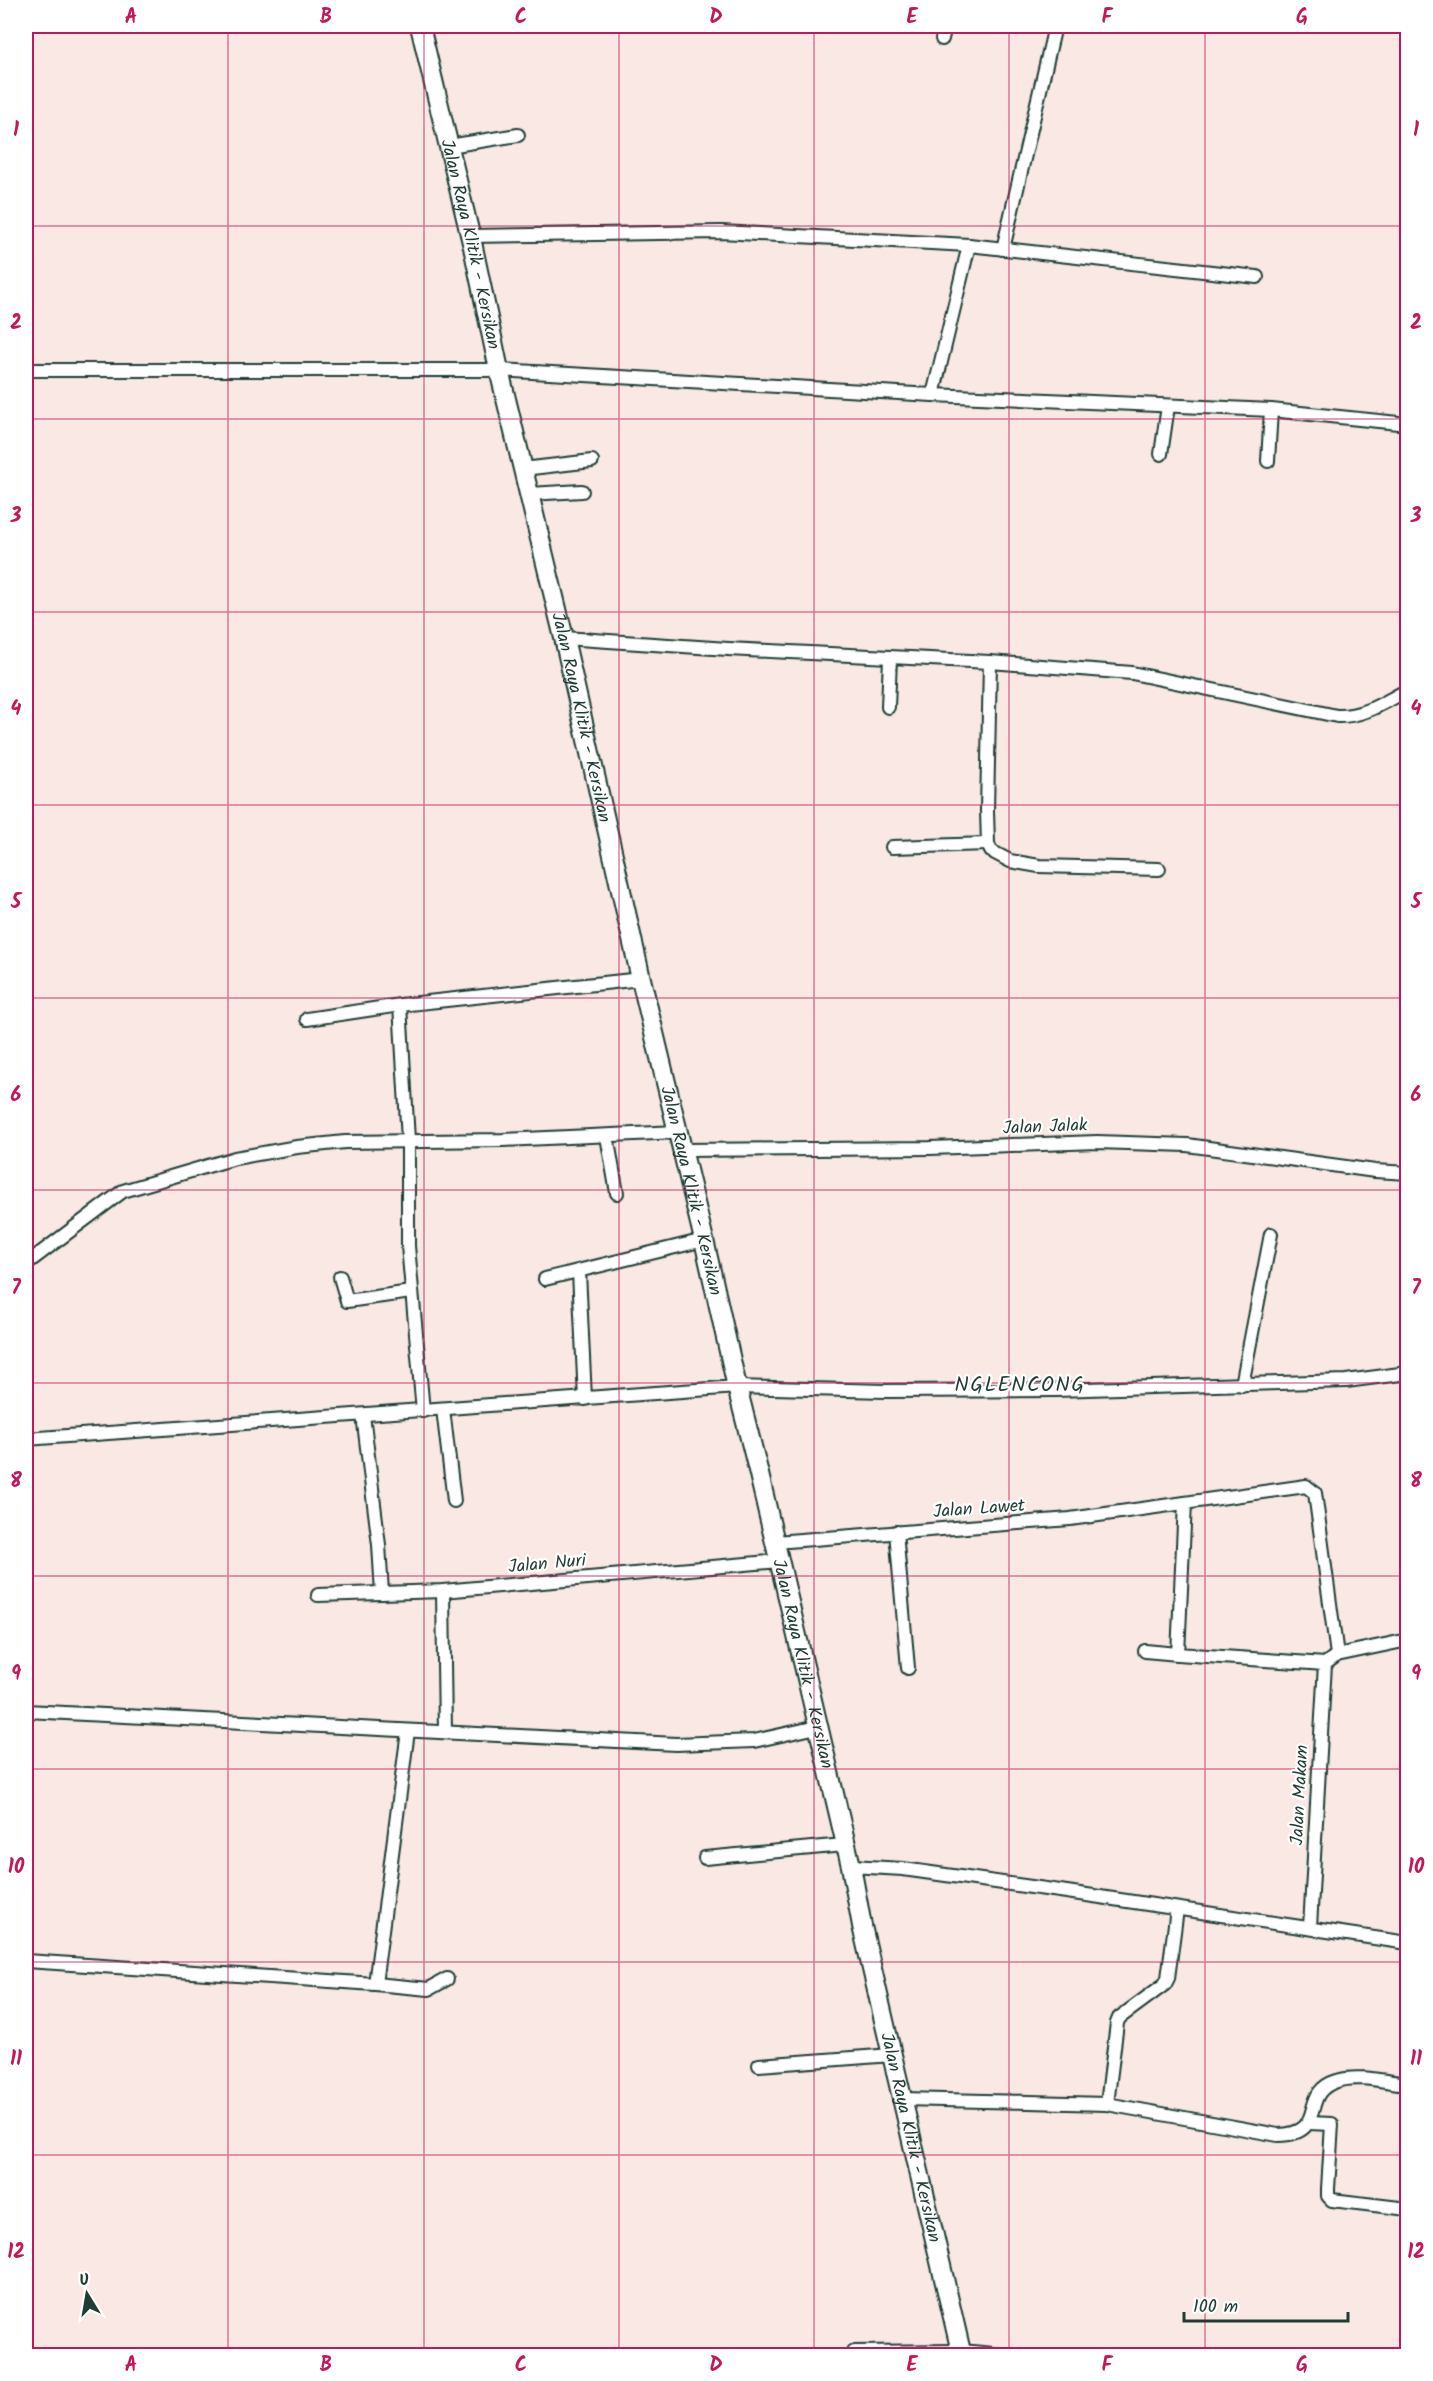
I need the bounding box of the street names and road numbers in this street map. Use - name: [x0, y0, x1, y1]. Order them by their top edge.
- street label: Jalan Raya Klitik - Kersikan: [432, 136, 507, 352]
- street label: Jalan Raya Klitik - Kersikan: [542, 610, 618, 825]
- street label: Jalan Raya Klitik - Kersikan: [651, 1083, 729, 1299]
- street label: Jalan Jalak: [1002, 1112, 1088, 1143]
- street label: Jalan Lawet: [932, 1492, 1027, 1527]
- street label: Jalan Nuri: [507, 1547, 588, 1582]
- street label: Jalan Raya Klitik - Kersikan: [763, 1556, 841, 1772]
- street label: Jalan Makam: [1283, 1744, 1318, 1846]
- street label: Jalan Raya Klitik - Kersikan: [871, 2030, 948, 2246]

